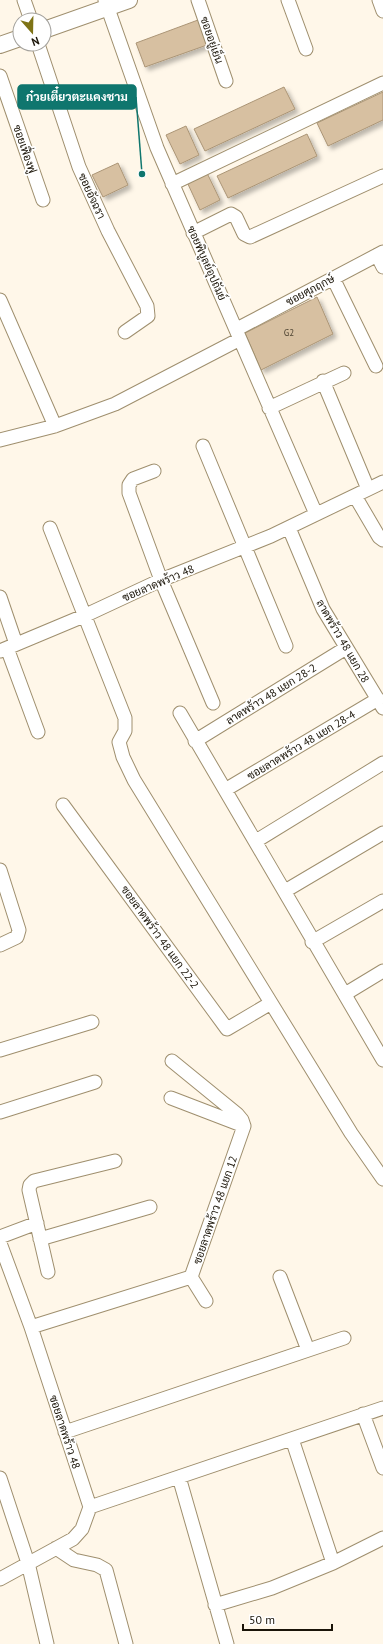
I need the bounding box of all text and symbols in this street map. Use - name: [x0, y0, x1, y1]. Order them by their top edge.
- north arrow: [12, 12, 52, 52]
- street label: ซอยอยู่เย็น: [196, 14, 228, 66]
- text: N: [30, 34, 41, 49]
- callout: ก๋วยเตี๋ยวตะแคงชาม: [18, 85, 136, 109]
- text: ก๋วยเตี๋ยวตะแคงชาม: [26, 86, 128, 104]
- street label: ซอยเฟื่องฟู: [9, 122, 44, 175]
- street label: ซอยอัจฉรา: [75, 171, 109, 221]
- street label: ซอยพิบูลย์อุปถัมย์: [182, 223, 231, 303]
- street label: ซอยศุภฤกษ์: [283, 270, 338, 310]
- house number: G2: [284, 327, 294, 338]
- street label: ซอยลาดพร้าว 48: [120, 562, 196, 604]
- street label: ลาดพร้าว 48 แยก 28: [313, 597, 373, 685]
- street label: ลาดพร้าว 48 แยก 28-2: [223, 660, 319, 728]
- street label: ซอยลาดพร้าว 48 แยก 28-4: [244, 707, 358, 783]
- street label: ซอยลาดพร้าว 48 แยก 22-2: [118, 883, 202, 991]
- street label: ซอยลาดพร้าว 48 แยก 12: [190, 1154, 240, 1266]
- street label: ซอยลาดพร้าว 48: [46, 1393, 84, 1471]
- scale bar: [243, 1606, 332, 1632]
- text: 50 m: [249, 1612, 275, 1627]

